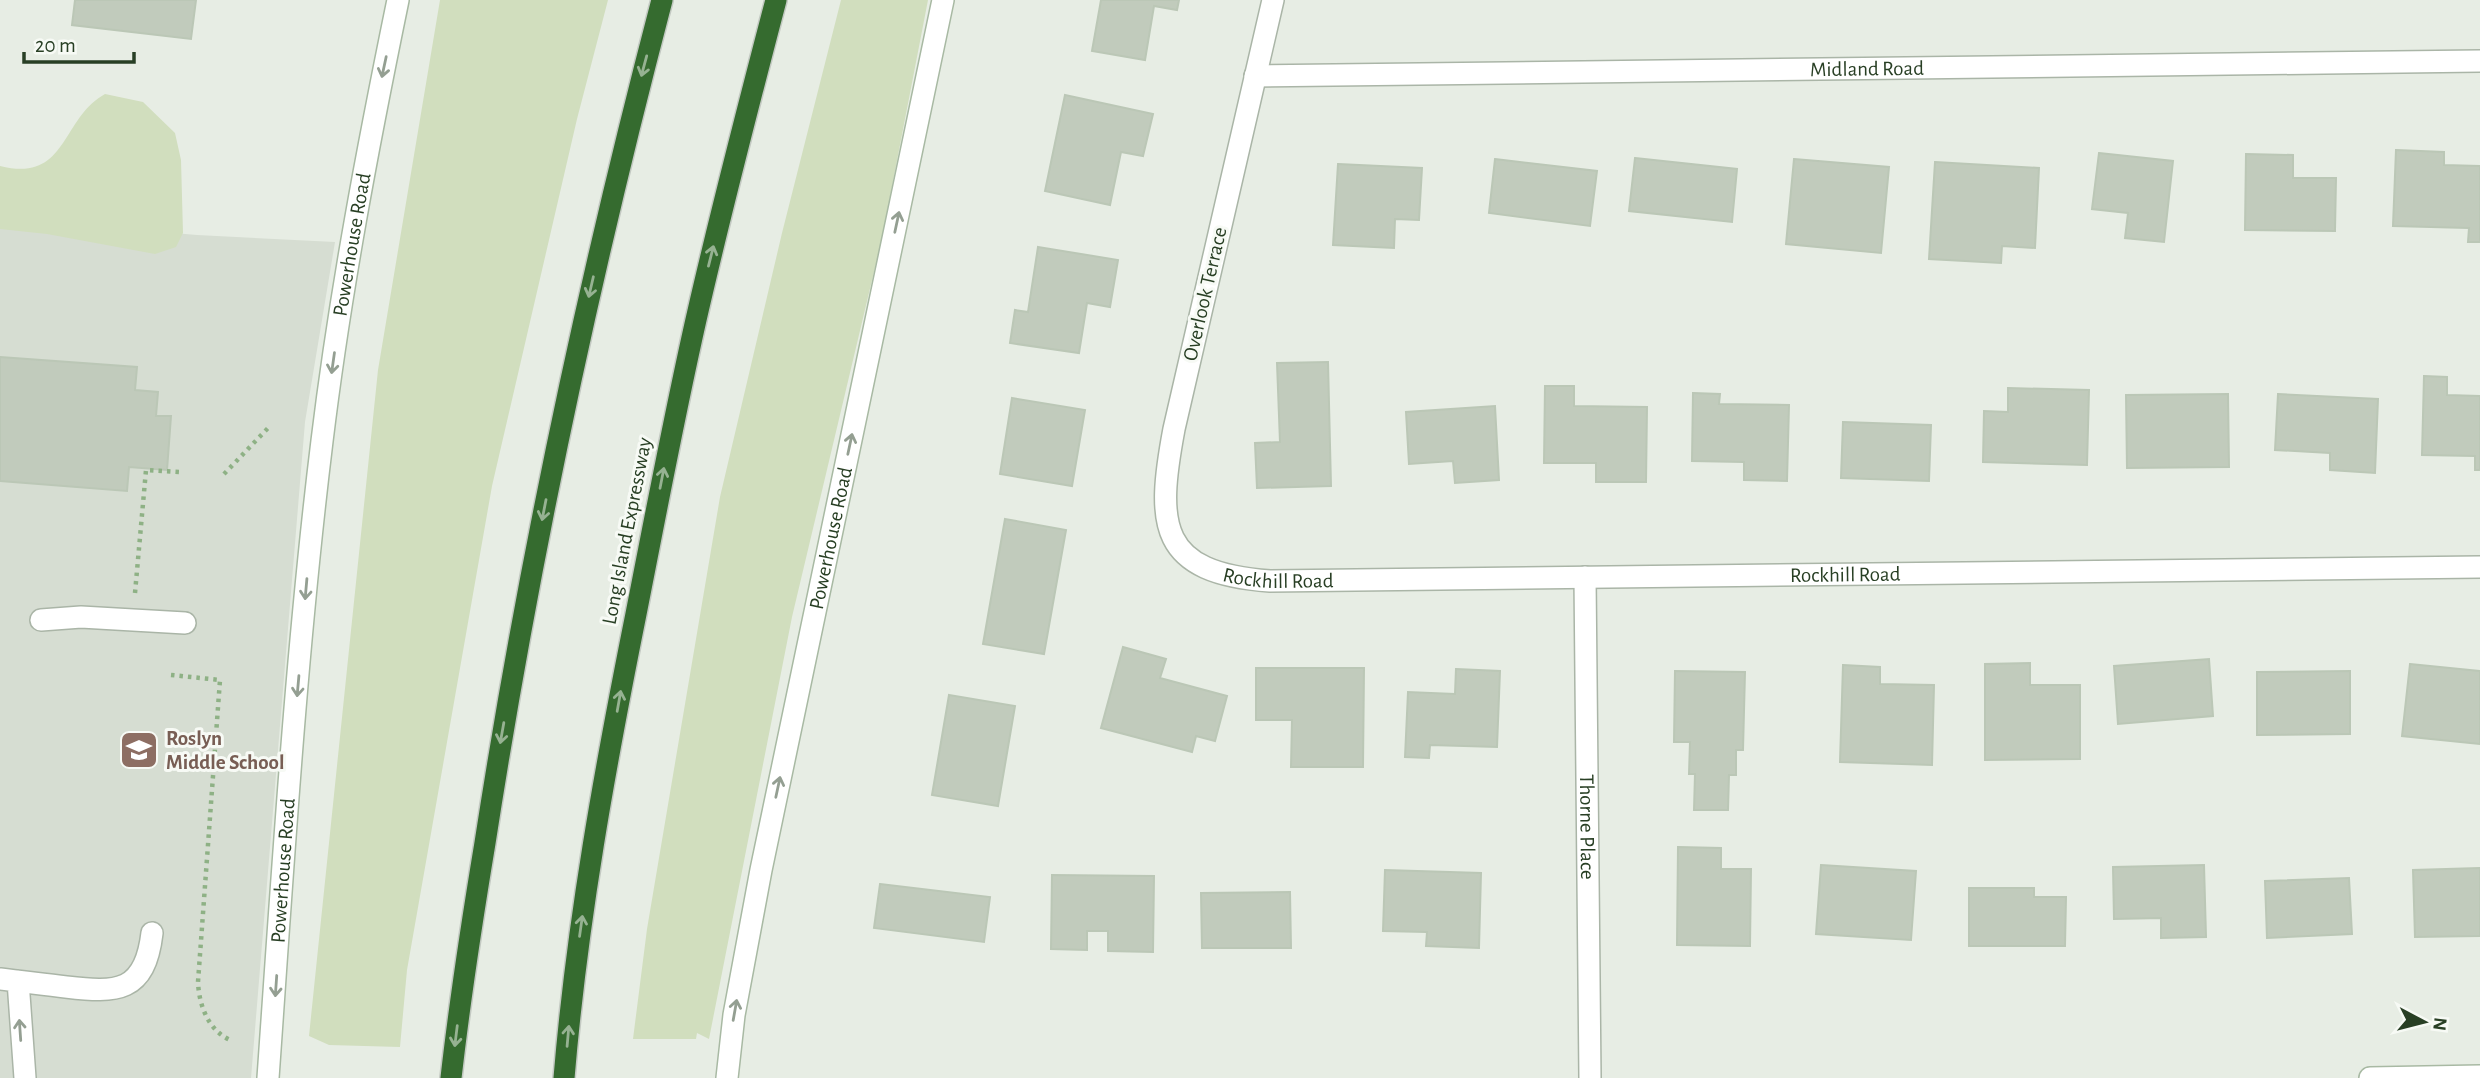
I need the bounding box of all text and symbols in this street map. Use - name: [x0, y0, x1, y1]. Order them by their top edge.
- scale bar: [24, 21, 135, 65]
- text: 20 m: [35, 35, 76, 56]
- one-way arrow: [637, 54, 650, 77]
- one-way arrow: [377, 55, 391, 78]
- street label: Midland Road: [1810, 57, 1924, 80]
- street label: Powerhouse Road: [329, 171, 374, 318]
- one-way arrow: [890, 211, 904, 234]
- street label: Overlook Terrace: [1179, 225, 1231, 363]
- one-way arrow: [705, 245, 718, 268]
- one-way arrow: [584, 275, 597, 298]
- one-way arrow: [326, 351, 339, 374]
- one-way arrow: [843, 433, 857, 456]
- street label: Long Island Expressway: [599, 436, 655, 626]
- street label: Powerhouse Road: [805, 465, 856, 611]
- one-way arrow: [656, 467, 670, 490]
- one-way arrow: [537, 498, 551, 521]
- street label: Rockhill Road: [1790, 563, 1901, 585]
- street label: Rockhill Road: [1221, 564, 1334, 592]
- one-way arrow: [299, 577, 312, 600]
- one-way arrow: [291, 674, 304, 696]
- one-way arrow: [612, 690, 626, 713]
- one-way arrow: [495, 721, 508, 744]
- place label: Roslyn Middle School: [166, 728, 285, 773]
- school or university icon: Roslyn Middle School: [118, 729, 160, 771]
- street label: Thorne Place: [1576, 774, 1599, 880]
- one-way arrow: [771, 776, 785, 799]
- street label: Powerhouse Road: [267, 797, 298, 944]
- one-way arrow: [575, 915, 588, 937]
- one-way arrow: [269, 974, 282, 997]
- north arrow: [2389, 987, 2459, 1057]
- one-way arrow: [729, 999, 742, 1022]
- text: N: [2429, 1016, 2450, 1032]
- one-way arrow: [13, 1019, 26, 1042]
- one-way arrow: [449, 1024, 462, 1046]
- one-way arrow: [562, 1025, 575, 1047]

